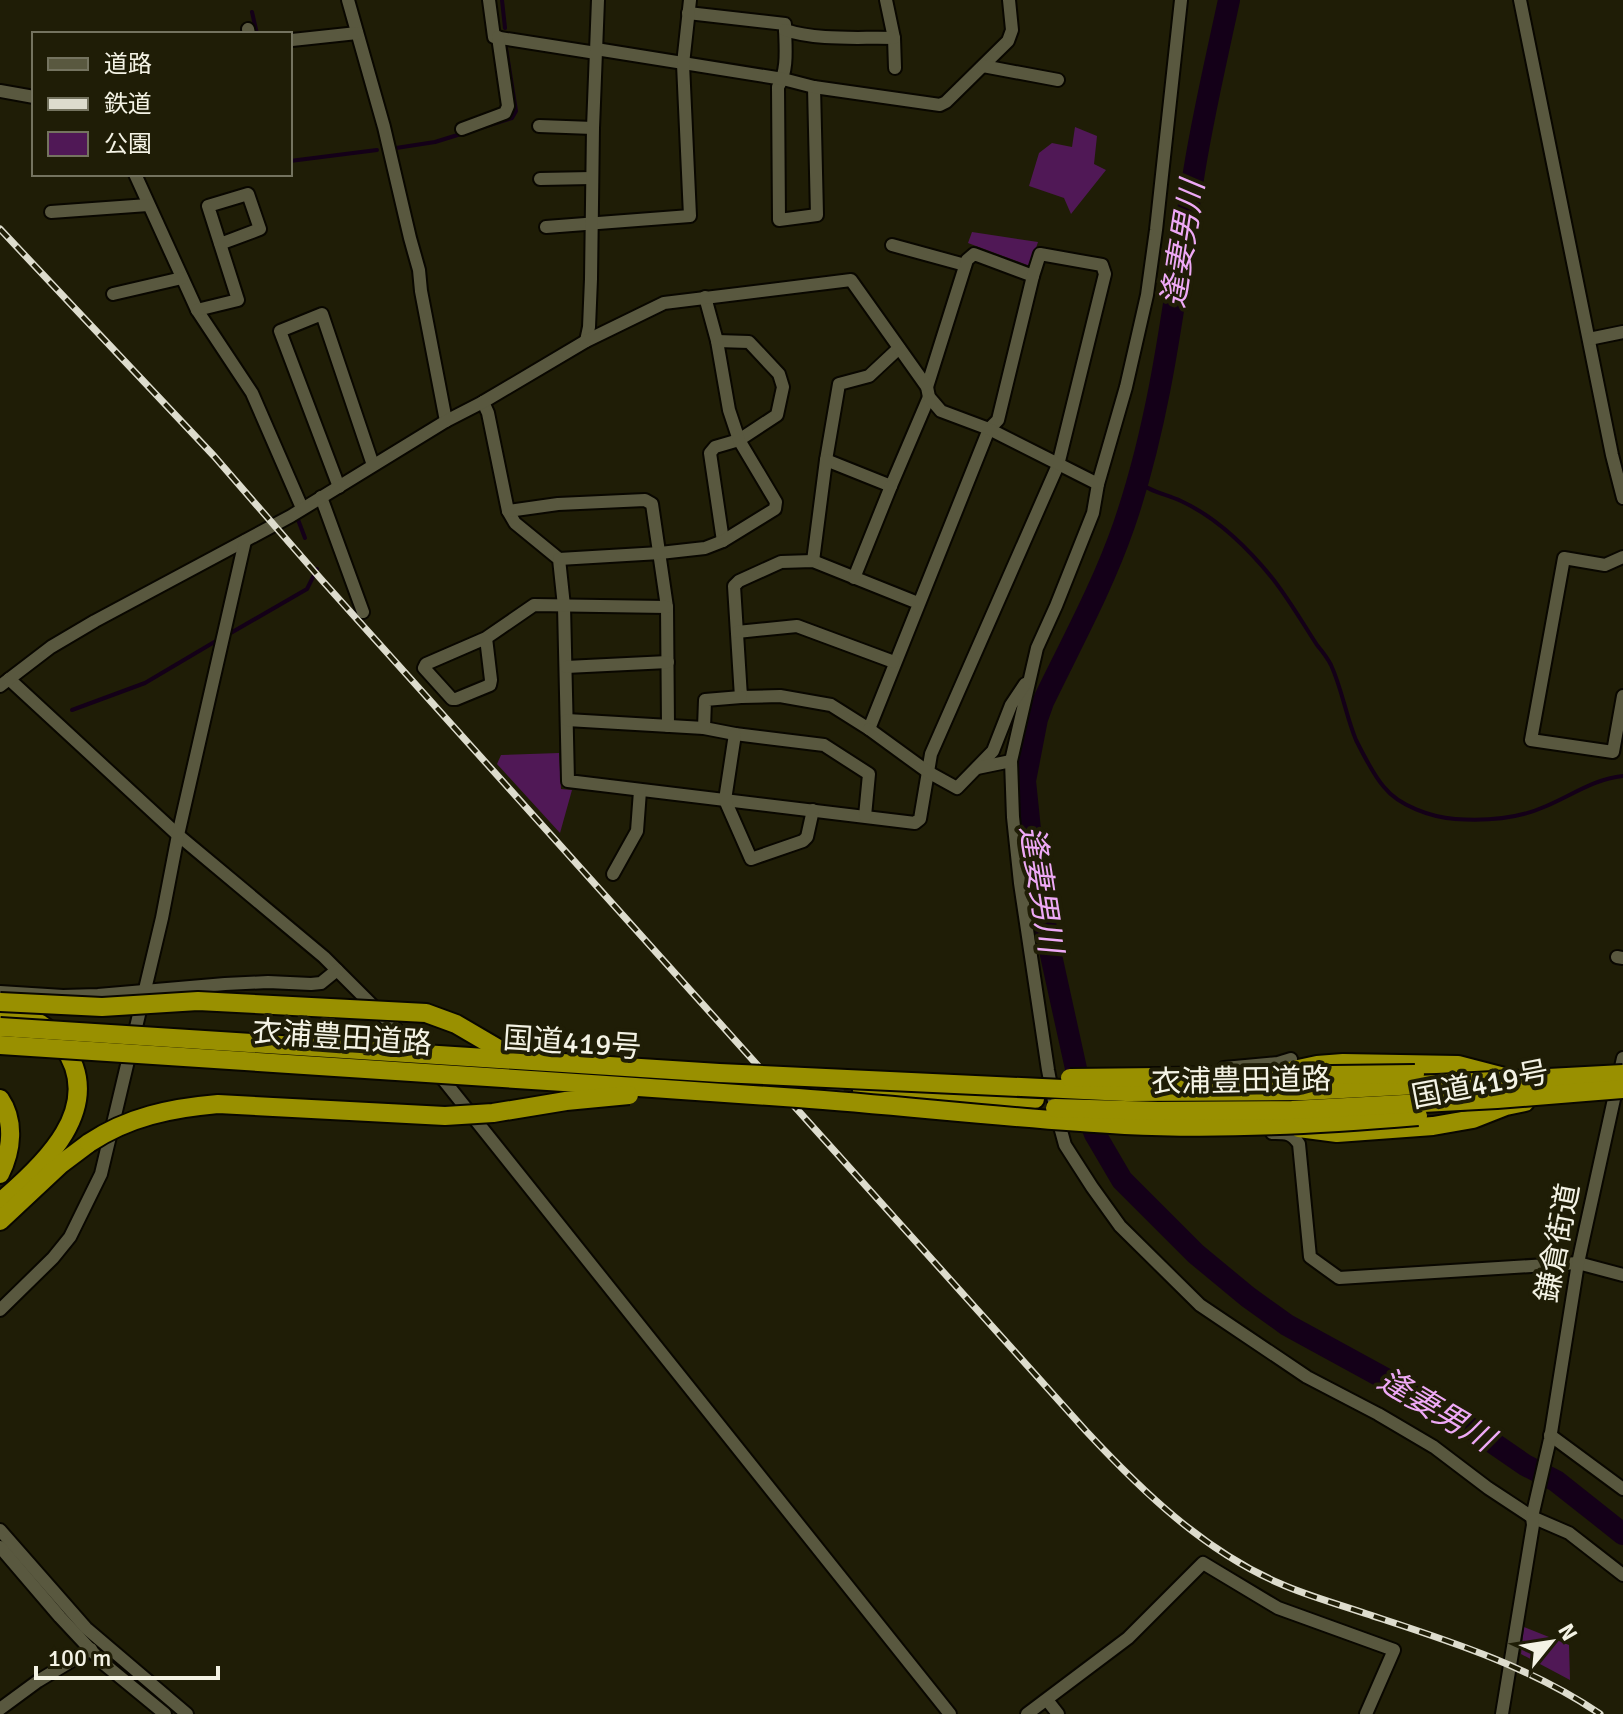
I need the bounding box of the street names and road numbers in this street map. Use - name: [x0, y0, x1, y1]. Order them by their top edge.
- street label: 衣浦豊田道路: [251, 1013, 433, 1063]
- street label: 国道419号: [502, 1020, 642, 1066]
- street label: 国道419号: [1408, 1054, 1552, 1116]
- street label: 衣浦豊田道路: [1151, 1061, 1331, 1101]
- street label: 鎌倉街道: [1528, 1181, 1588, 1305]

